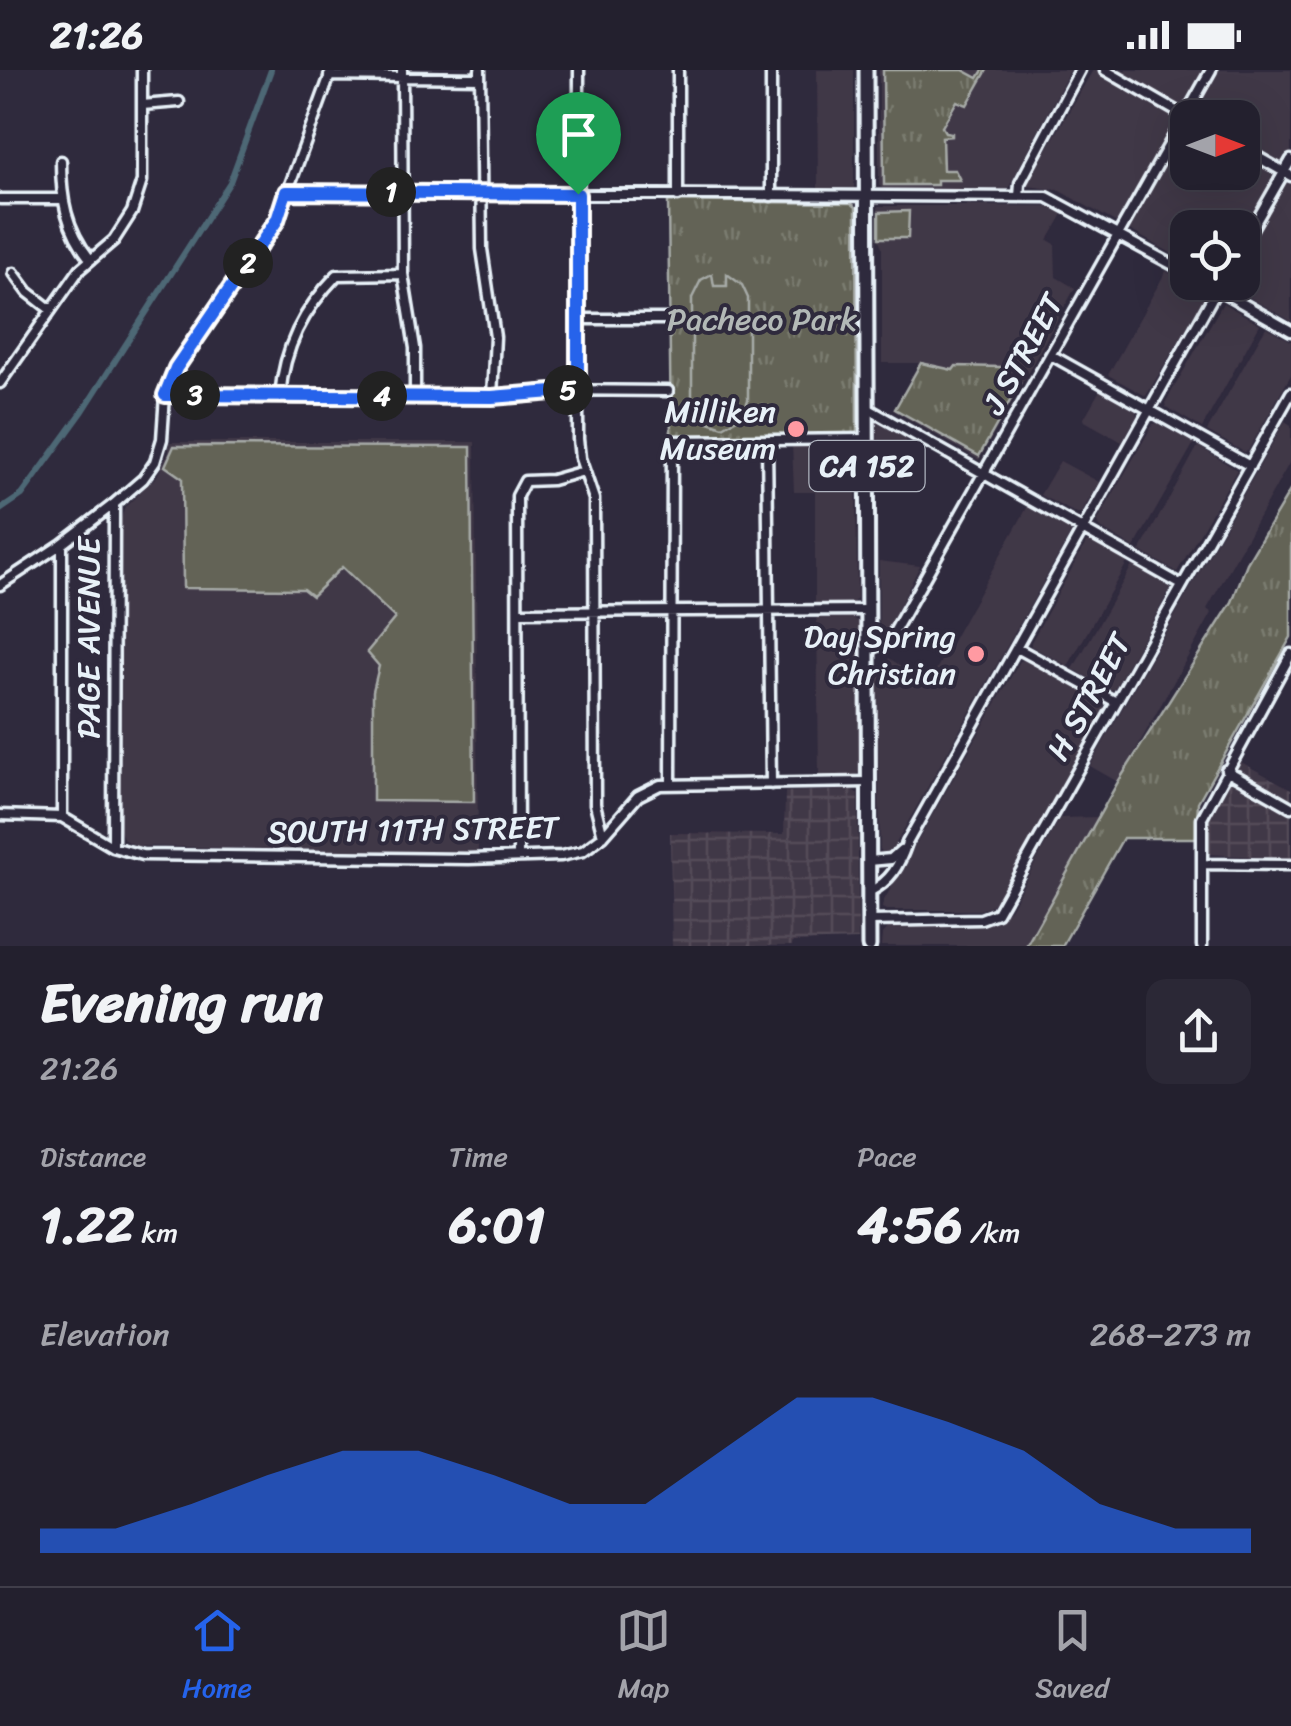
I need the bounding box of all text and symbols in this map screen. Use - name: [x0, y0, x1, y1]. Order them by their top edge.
- text: 21:26: [50, 2, 143, 69]
- pin: [536, 92, 621, 195]
- north arrow: [1170, 100, 1260, 190]
- map controls: [1170, 100, 1260, 300]
- icon: arrive: [551, 107, 606, 162]
- pin: 1: [366, 167, 416, 217]
- text: 1: [385, 167, 397, 216]
- button: locate: [1170, 210, 1260, 300]
- pin: 2: [223, 238, 273, 288]
- text: 2: [240, 238, 256, 287]
- street label: J STREET: [966, 281, 1081, 426]
- park label: Pacheco Park: [667, 291, 857, 348]
- pin: 5: [543, 365, 593, 415]
- text: 5: [559, 365, 577, 414]
- pin: 3: [170, 370, 220, 420]
- text: 3: [187, 370, 203, 419]
- pin: 4: [357, 371, 407, 421]
- text: 4: [373, 371, 391, 420]
- place label: Milliken Museum: [660, 383, 776, 477]
- marker: Milliken Museum: [785, 418, 807, 440]
- road number: CA 152: [810, 441, 924, 491]
- street label: PAGE AVENUE: [60, 535, 117, 739]
- place label: Day Spring Christian: [804, 608, 956, 702]
- street label: H STREET: [1030, 621, 1149, 772]
- marker: Day Spring Christian: [965, 643, 987, 665]
- street label: SOUTH 11TH STREET: [267, 799, 561, 861]
- text: Evening run: [40, 954, 323, 1051]
- button: share: [1146, 979, 1251, 1084]
- text: 21:26: [40, 1040, 119, 1097]
- text: Distance: [40, 1132, 146, 1181]
- text: Time: [449, 1132, 508, 1181]
- text: Pace: [857, 1132, 917, 1181]
- text: 1.22: [40, 1181, 134, 1270]
- text: 6:01: [449, 1181, 545, 1270]
- text: 4:56: [857, 1181, 963, 1270]
- text: km: [134, 1208, 178, 1257]
- text: /km: [963, 1208, 1020, 1257]
- text: Elevation: [40, 1306, 170, 1363]
- text: 268–273 m: [1090, 1306, 1251, 1363]
- tab: Home: [182, 1603, 252, 1712]
- tab: Map: [616, 1603, 671, 1712]
- tab: Saved: [1035, 1603, 1109, 1712]

